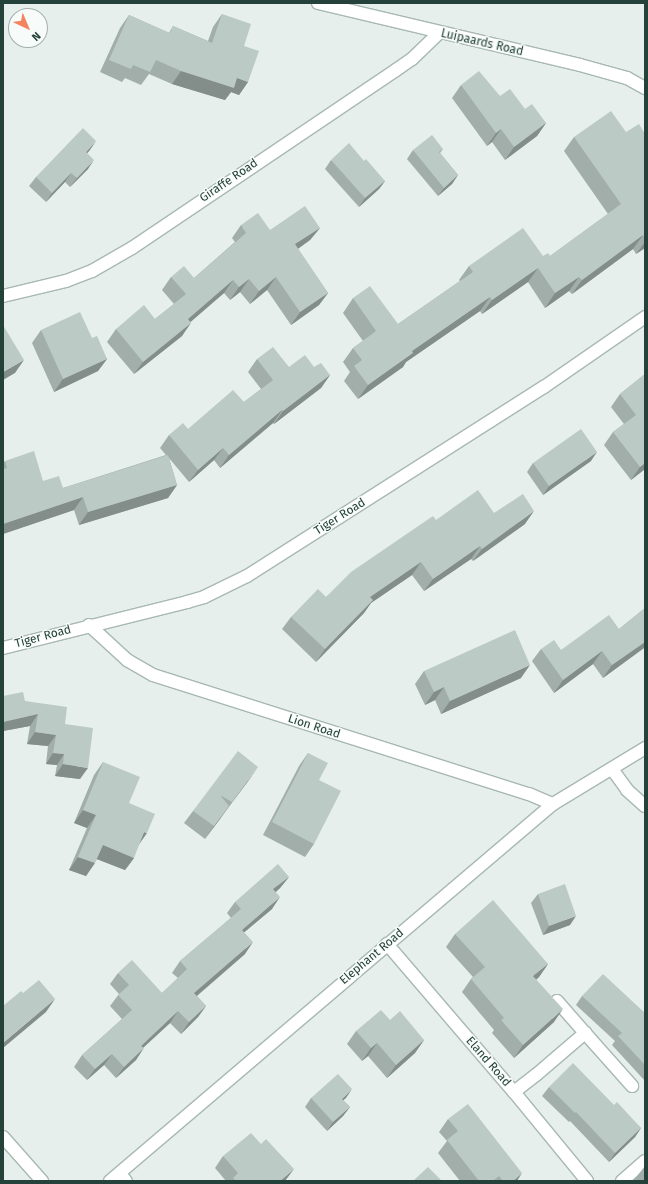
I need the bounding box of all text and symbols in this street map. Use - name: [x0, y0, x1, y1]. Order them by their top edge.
- north arrow: [8, 8, 48, 48]
- street label: Luipaards Road: [439, 27, 525, 59]
- text: N: [29, 29, 43, 43]
- street label: Giraffe Road: [197, 156, 261, 206]
- street label: Tiger Road: [312, 496, 368, 538]
- street label: Tiger Road: [13, 623, 73, 651]
- street label: Lion Road: [286, 712, 342, 742]
- street label: Elephant Road: [337, 926, 407, 988]
- street label: Eland Road: [462, 1034, 514, 1090]

